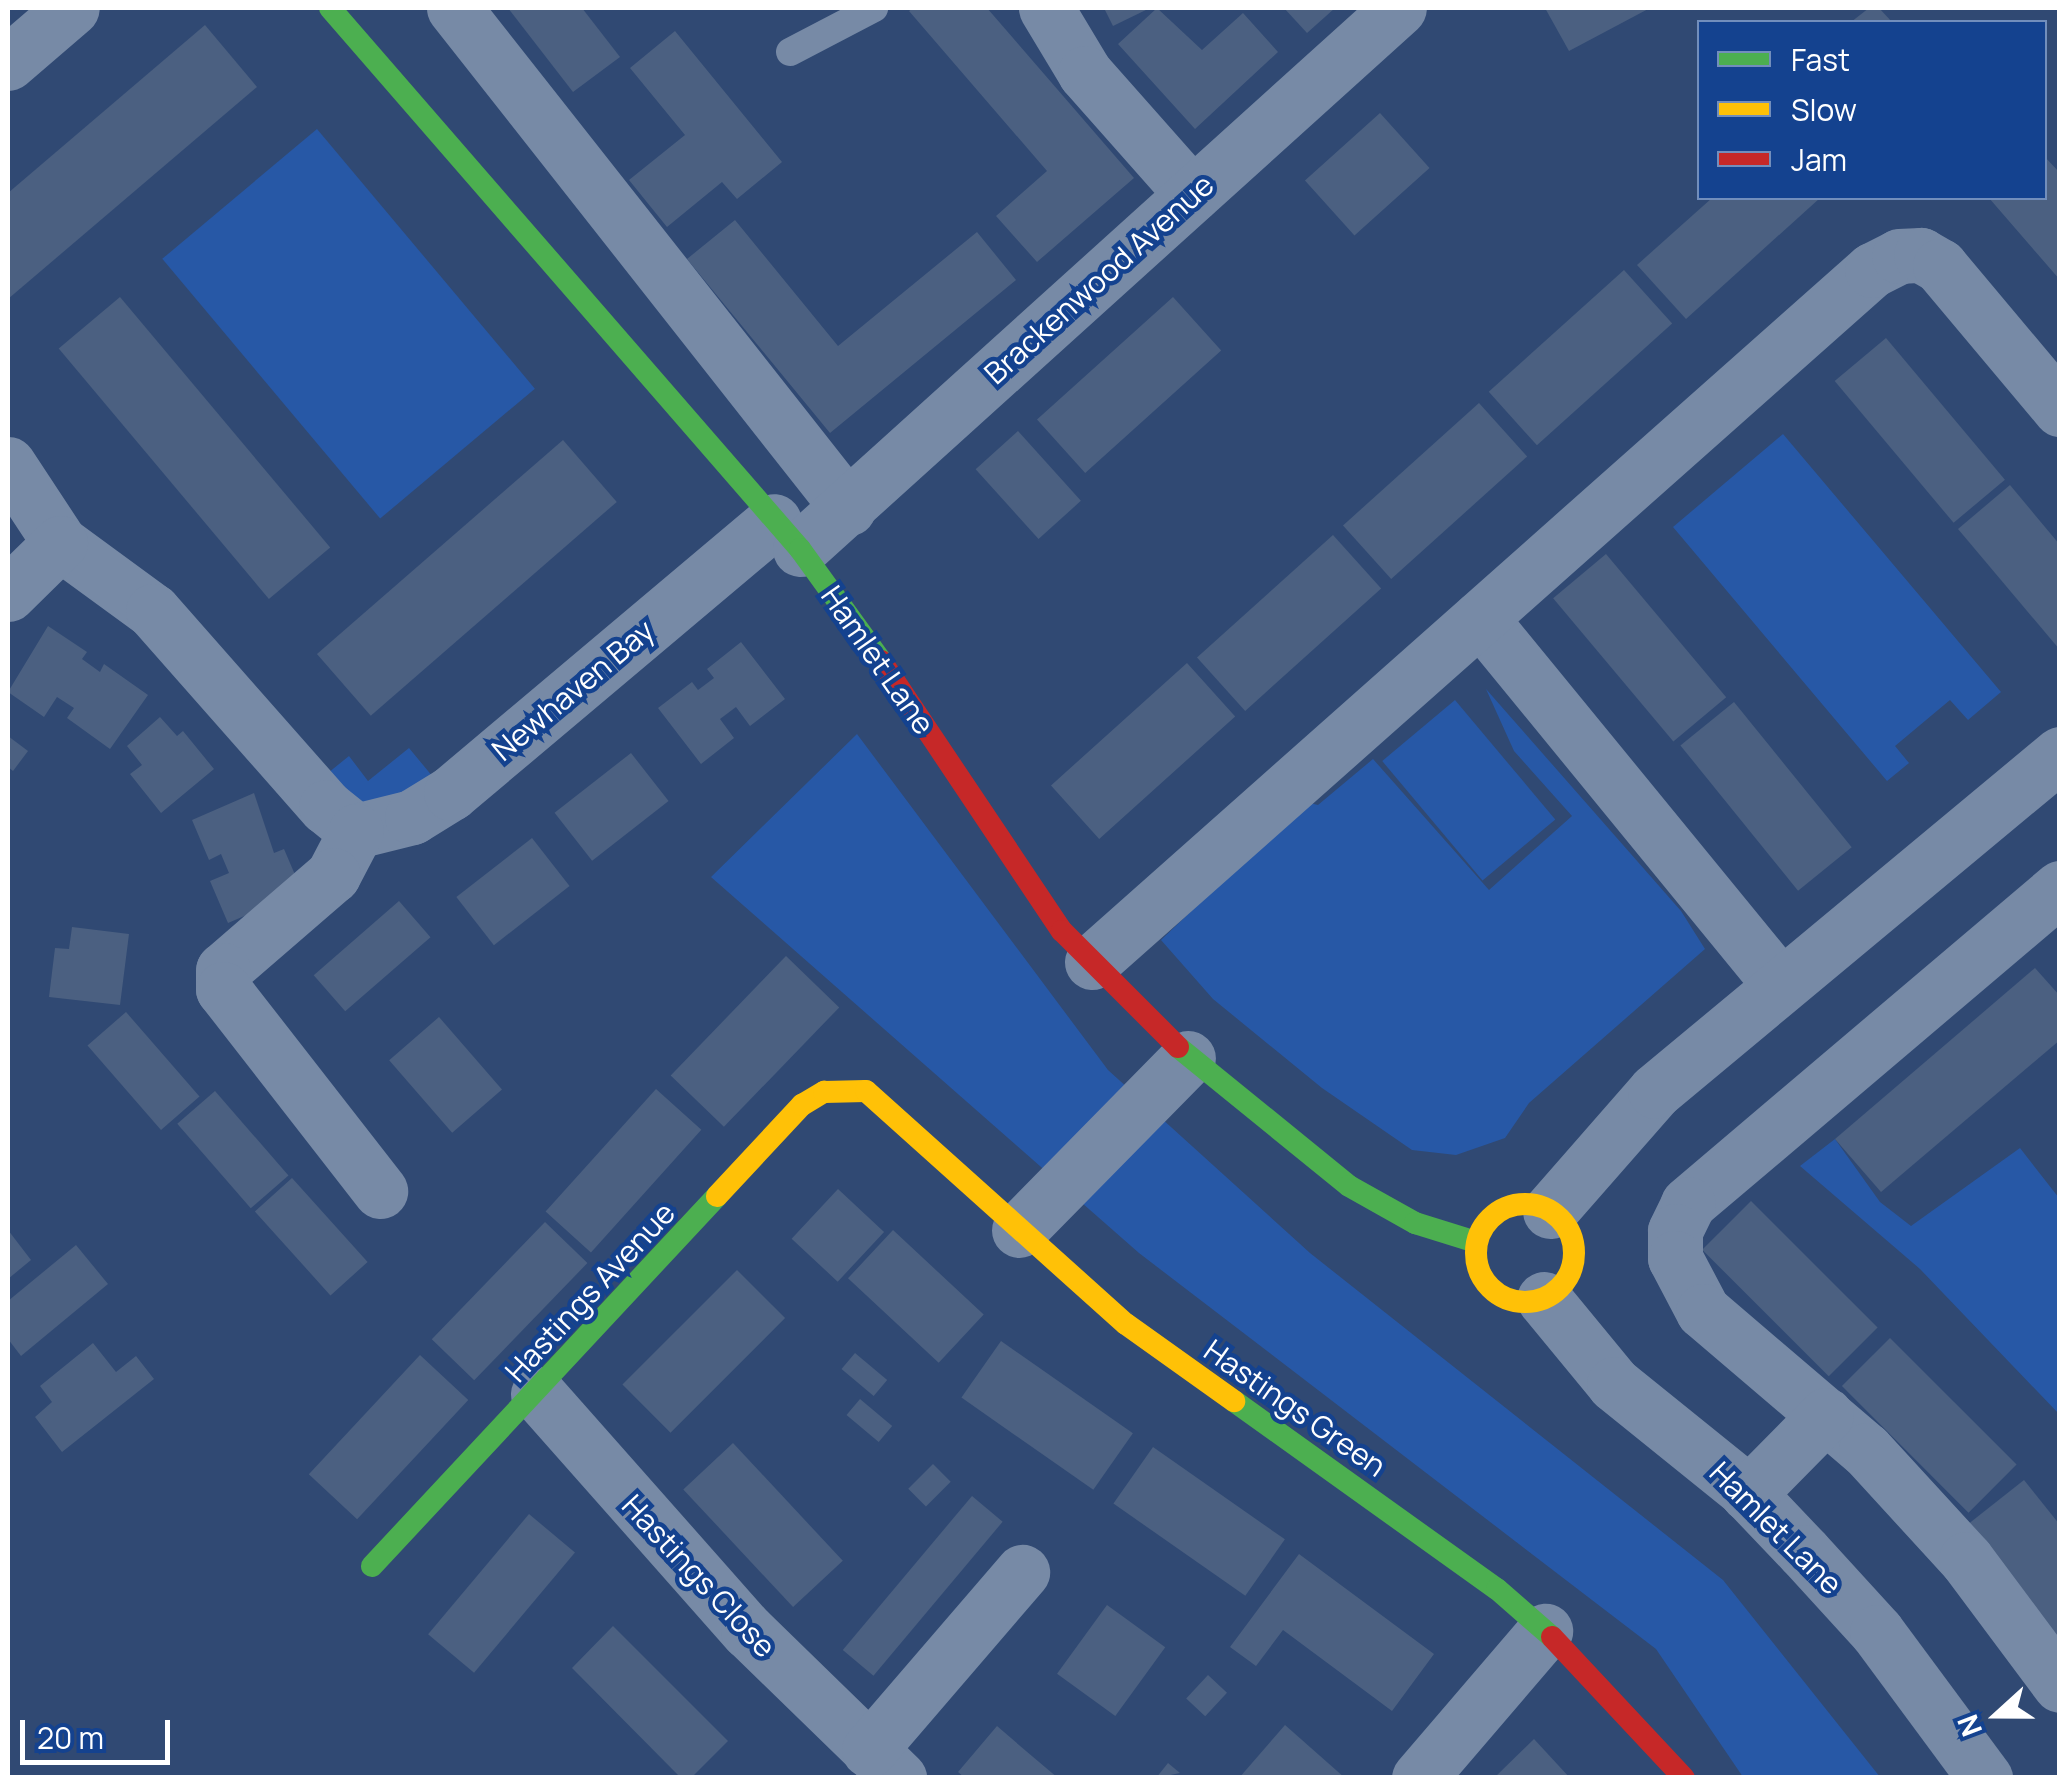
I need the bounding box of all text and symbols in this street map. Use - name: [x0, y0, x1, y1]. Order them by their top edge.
- legend: [1697, 20, 2047, 200]
- text: Fast: [1791, 39, 1850, 80]
- text: Slow: [1791, 89, 1857, 130]
- text: Jam: [1791, 139, 1847, 180]
- street label: Brackenwood Avenue: [977, 167, 1221, 391]
- street label: Hamlet Lane: [814, 579, 942, 741]
- street label: Newhaven Bay: [485, 612, 661, 768]
- street label: Hastings Avenue: [498, 1195, 682, 1389]
- street label: Hastings Green: [1197, 1332, 1393, 1484]
- street label: Hamlet Lane: [1702, 1454, 1850, 1602]
- street label: Hastings Close: [615, 1487, 783, 1665]
- north arrow: [1947, 1665, 2047, 1765]
- scale bar: [25, 1700, 175, 1762]
- text: N: [1948, 1710, 1990, 1742]
- text: 20 m: [37, 1717, 104, 1758]

